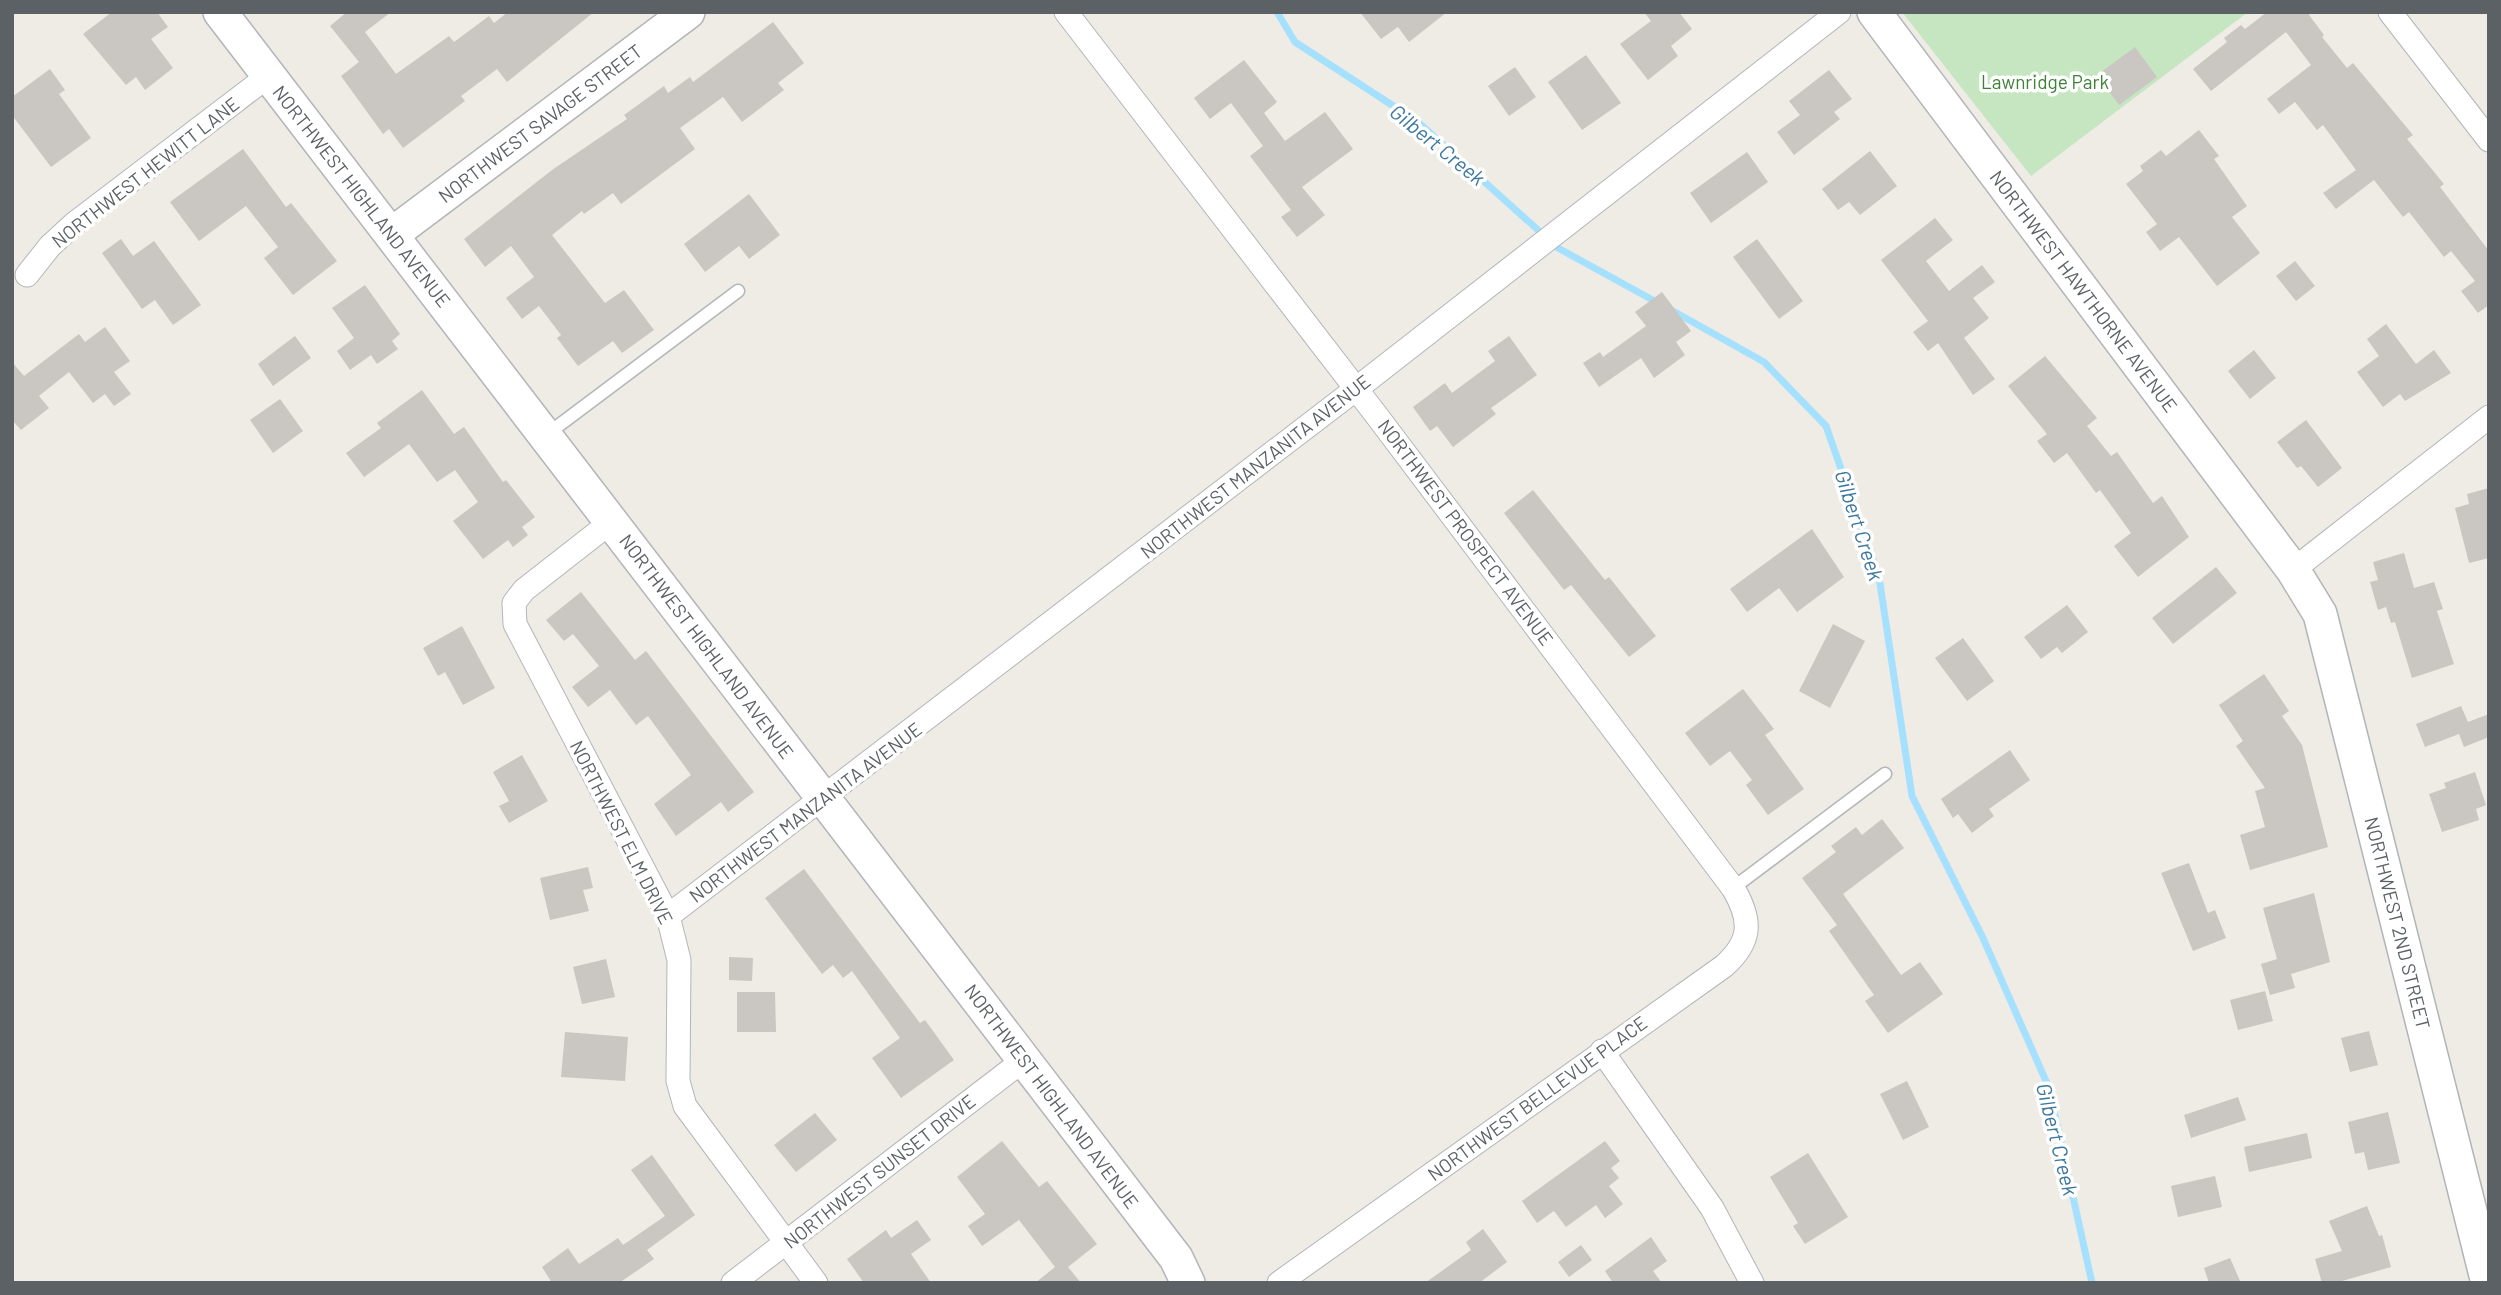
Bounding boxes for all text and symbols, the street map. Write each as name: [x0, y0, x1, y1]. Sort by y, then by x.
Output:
street label: NORTHWEST SAVAGE STREET: [434, 39, 646, 207]
park label: Lawnridge Park: [1981, 70, 2109, 93]
street label: NORTHWEST HIGHLAND AVENUE: [268, 81, 456, 311]
street label: NORTHWEST HEWITT LANE: [47, 92, 243, 252]
water label: Gilbert Creek: [1385, 98, 1491, 190]
street label: NORTHWEST HAWTHORNE AVENUE: [1985, 166, 2183, 416]
street label: NORTHWEST MANZANITA AVENUE: [1136, 369, 1374, 563]
street label: NORTHWEST PROSPECT AVENUE: [1373, 414, 1559, 650]
water label: Gilbert Creek: [1830, 466, 1890, 584]
street label: NORTHWEST HIGHLAND AVENUE: [615, 529, 799, 763]
street label: NORTHWEST MANZANITA AVENUE: [684, 717, 926, 907]
street label: NORTHWEST ELM DRIVE: [566, 736, 678, 928]
street label: NORTHWEST 2ND STREET: [2360, 814, 2436, 1032]
street label: NORTHWEST HIGHLAND AVENUE: [960, 979, 1144, 1213]
street label: NORTHWEST BELLEVUE PLACE: [1423, 1011, 1651, 1185]
water label: Gilbert Creek: [2032, 1080, 2084, 1199]
street label: NORTHWEST SUNSET DRIVE: [779, 1089, 979, 1253]

